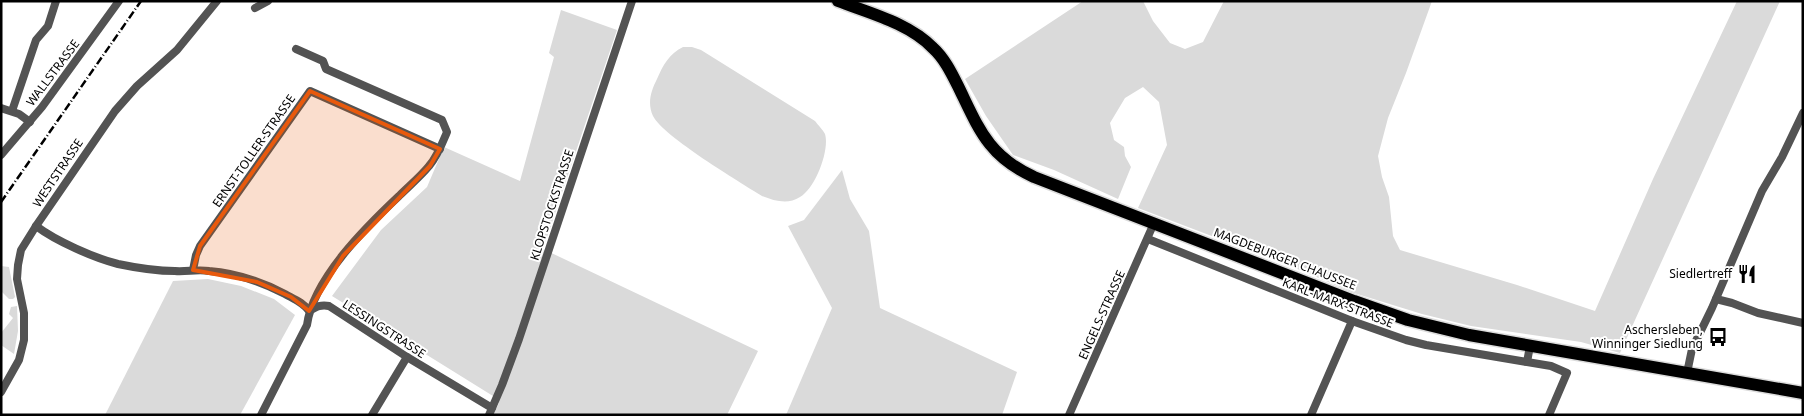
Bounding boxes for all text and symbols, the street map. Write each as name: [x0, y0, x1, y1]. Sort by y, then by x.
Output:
street label: WALLSTRASSE: [22, 36, 83, 109]
street label: ERNST-TOLLER-STRASSE: [208, 91, 299, 210]
street label: WESTSTRASSE: [28, 135, 87, 210]
street label: KLOPSTOCKSTRASSE: [526, 147, 577, 263]
street label: MAGDEBURGER CHAUSSEE: [1211, 223, 1359, 294]
restaurant icon: Siedlertreff: [1736, 263, 1758, 285]
place label: Siedlertreff: [1669, 265, 1733, 282]
street label: ENGELS-STRASSE: [1074, 267, 1129, 362]
street label: KARL-MARX-STRASSE: [1280, 273, 1396, 332]
street label: LESSINGSTRASSE: [339, 295, 429, 362]
place label: Aschersleben, Winninger Siedlung: [1592, 321, 1703, 352]
bus stop icon: Aschersleben, Winninger Siedlung: [1707, 326, 1729, 348]

